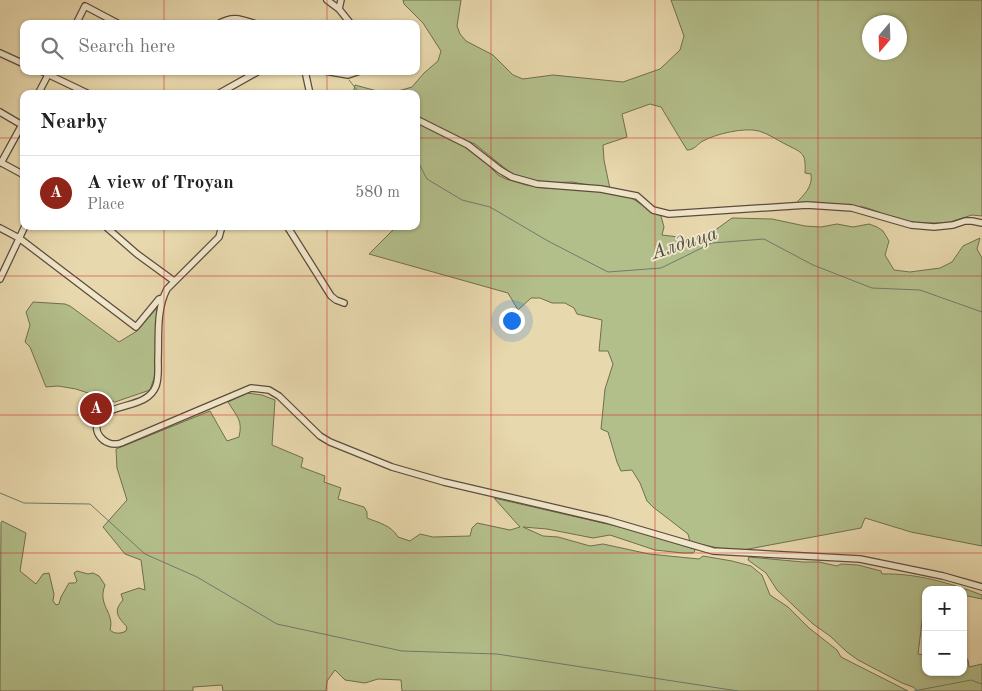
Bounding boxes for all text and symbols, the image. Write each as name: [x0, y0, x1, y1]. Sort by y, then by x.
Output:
north arrow: [862, 15, 907, 60]
search box: [20, 20, 420, 75]
icon: search: [38, 34, 66, 62]
text: Search here: [78, 38, 175, 57]
text: Nearby: [40, 112, 108, 133]
text: A view of Troyan: [87, 174, 234, 193]
text: A: [50, 185, 62, 201]
text: 580 m: [355, 185, 400, 201]
text: Place: [87, 197, 124, 213]
water label: Алдица: [648, 224, 721, 264]
your location: [499, 308, 525, 334]
pin: A: [80, 390, 112, 428]
map controls: [922, 586, 967, 676]
button: +: [922, 586, 967, 631]
button: −: [922, 631, 967, 676]

